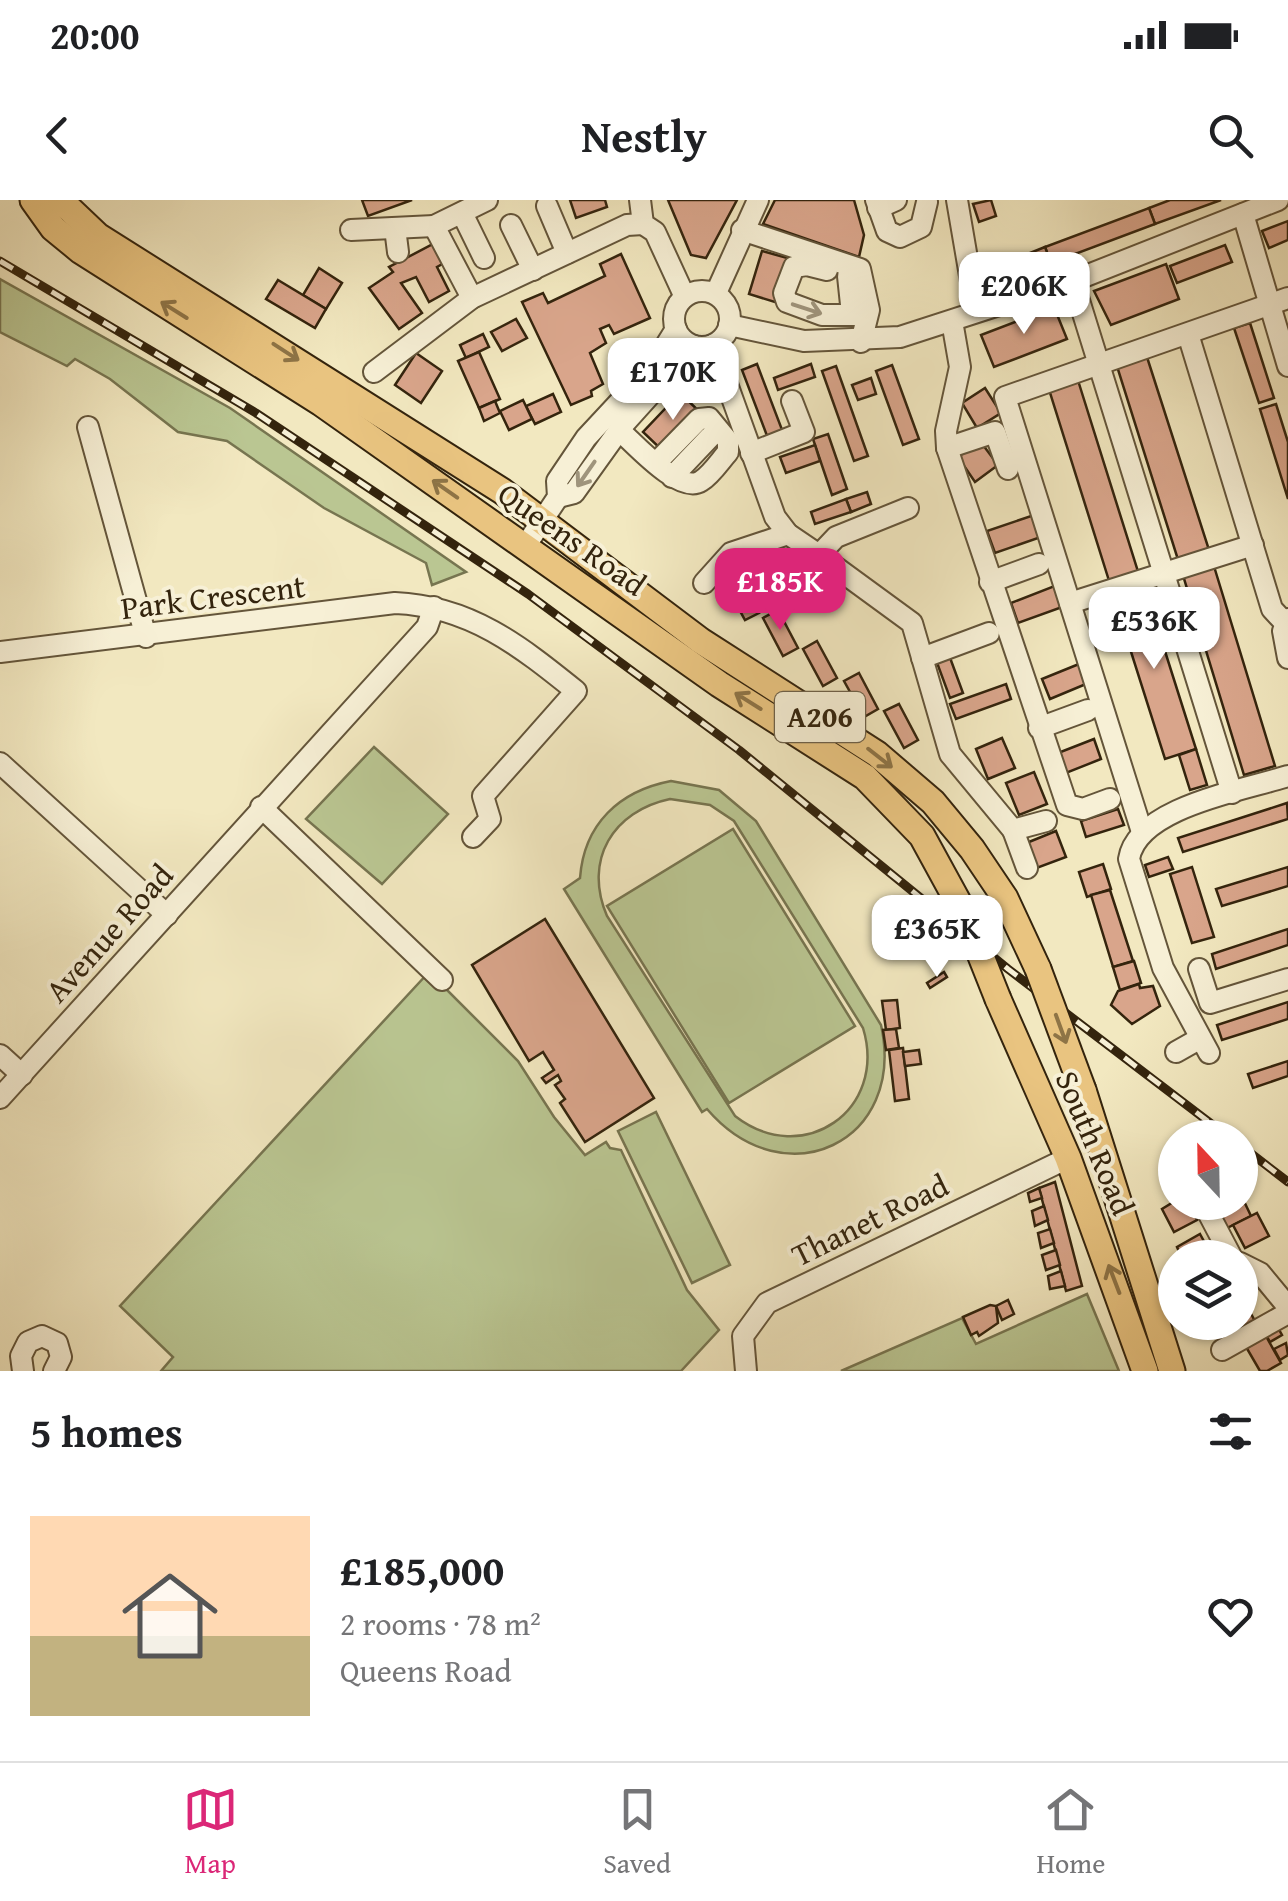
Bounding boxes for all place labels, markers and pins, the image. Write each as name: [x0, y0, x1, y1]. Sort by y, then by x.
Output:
pin: £206K: [954, 252, 1094, 337]
pin: £170K: [603, 338, 743, 423]
pin: £185K: [710, 548, 850, 633]
pin: £536K: [1084, 587, 1224, 672]
pin: £365K: [867, 895, 1007, 980]

